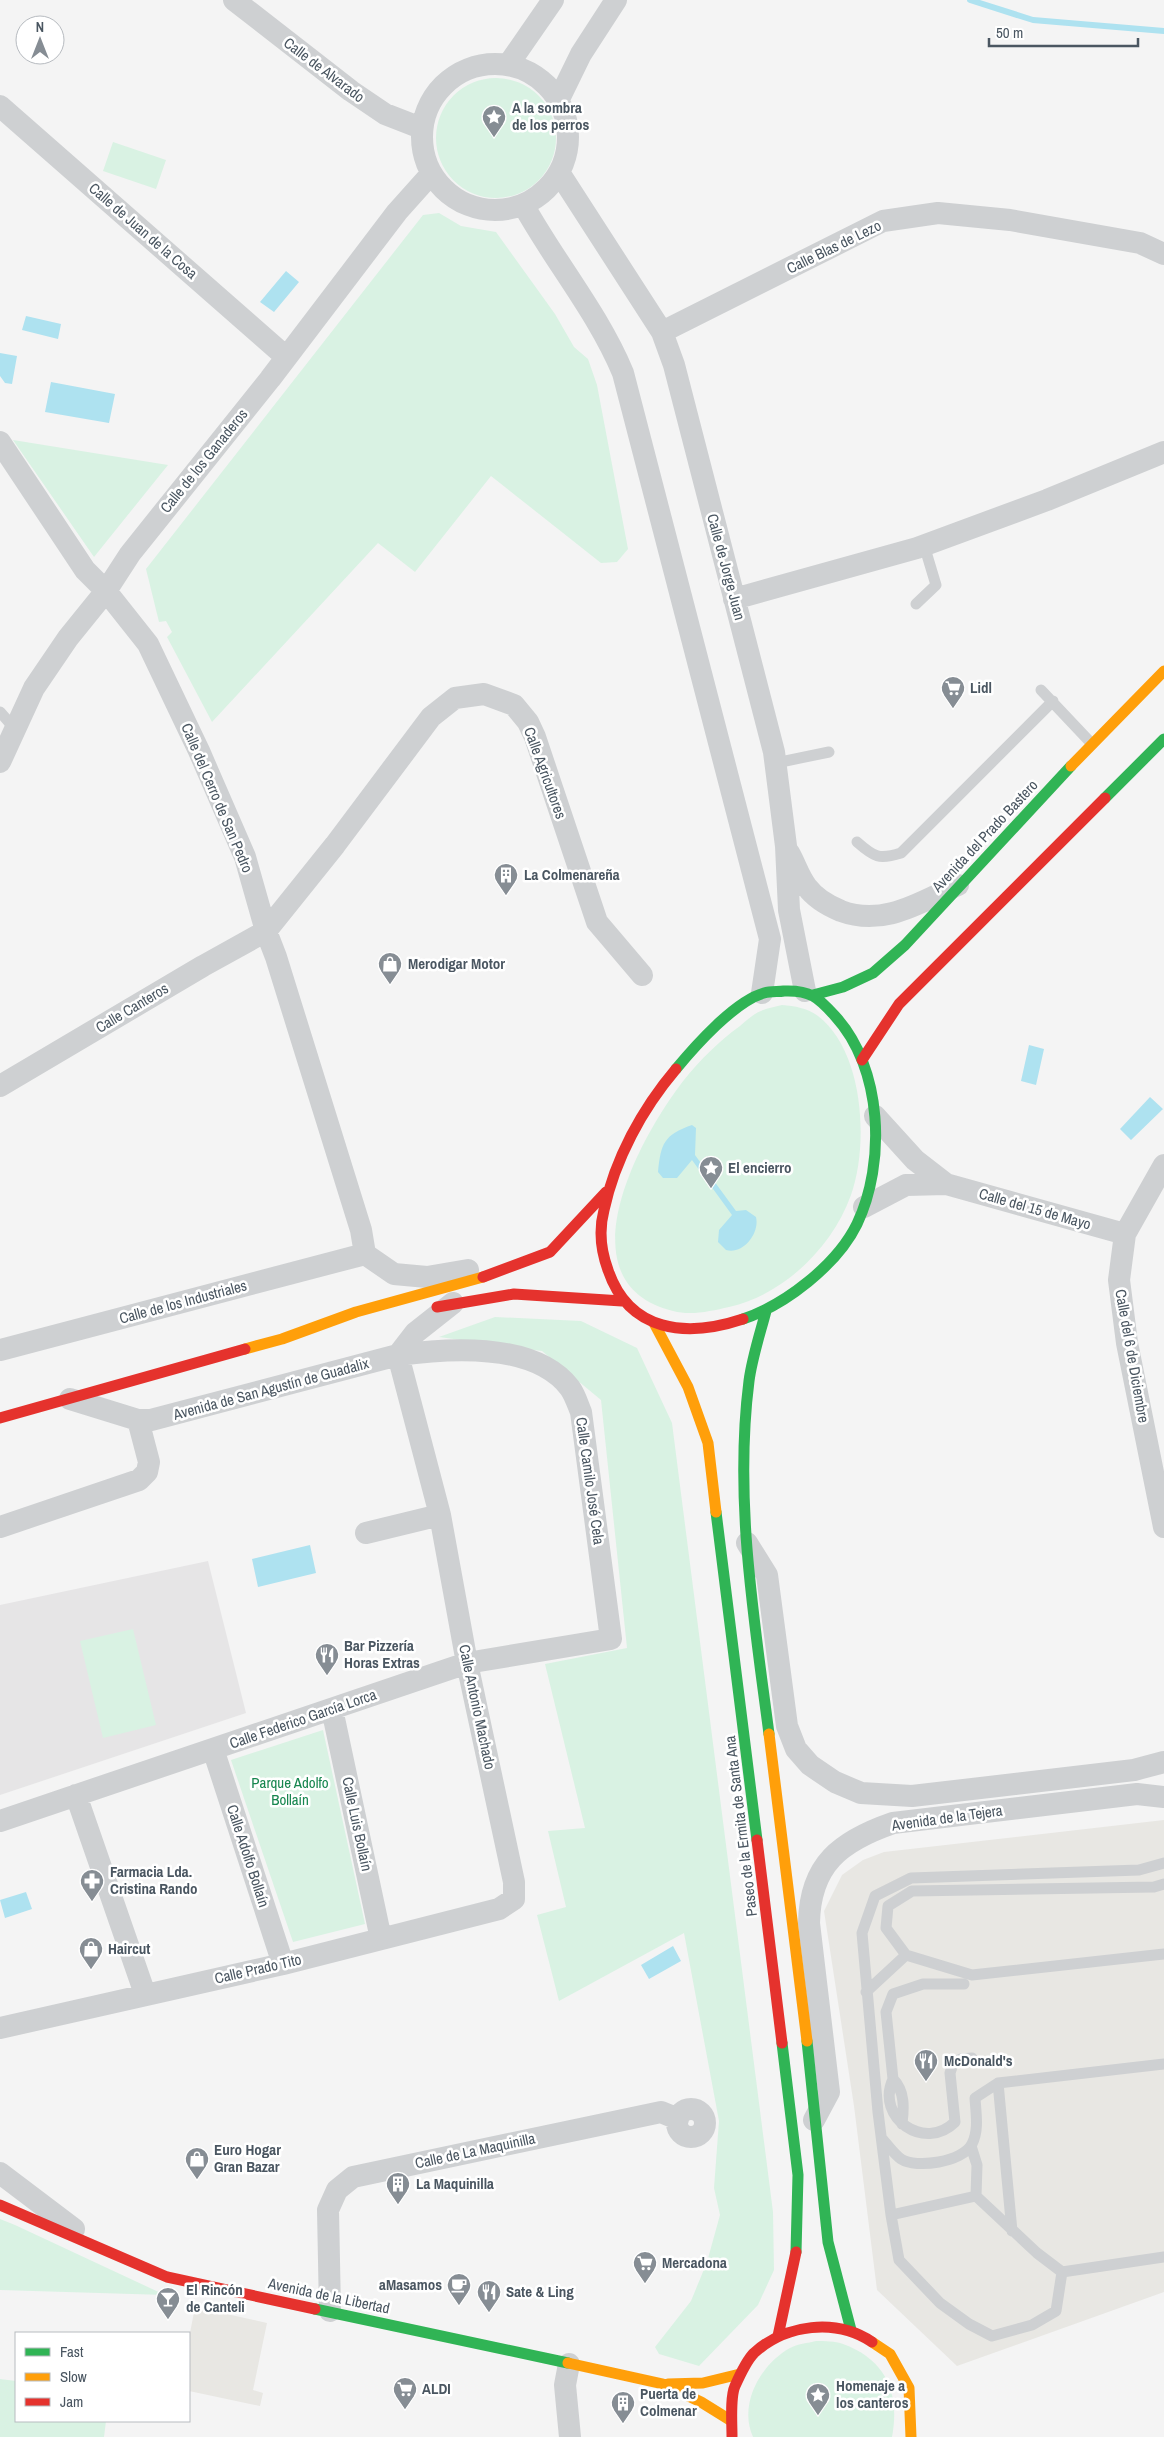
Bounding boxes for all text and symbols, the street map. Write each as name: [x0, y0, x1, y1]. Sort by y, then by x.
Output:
north arrow: [15, 15, 65, 65]
scale bar: [989, 15, 1138, 47]
text: N: [36, 18, 44, 36]
text: 50 m: [996, 22, 1023, 43]
street label: Calle de Alvarado: [279, 32, 369, 107]
place label: A la sombra de los perros: [512, 97, 589, 135]
place icon: A la sombra de los perros: [481, 104, 507, 138]
street label: Calle de Juan de la Cosa: [85, 178, 202, 284]
street label: Calle Blas de Lezo: [783, 215, 885, 278]
street label: Calle de los Ganaderos: [155, 404, 252, 517]
street label: Calle de Jorge Juan: [702, 511, 751, 622]
supermarket icon: Lidl: [940, 675, 966, 709]
place label: Lidl: [970, 677, 992, 698]
street label: Calle del Cerro de San Pedro: [176, 720, 259, 876]
street label: Calle Agricultores: [519, 724, 572, 822]
street label: Avenida del Prado Bastero: [926, 775, 1042, 897]
building icon: La Colmenareña: [493, 862, 519, 896]
place label: La Colmenareña: [524, 864, 620, 885]
shop icon: Merodigar Motor: [377, 951, 403, 985]
place label: Merodigar Motor: [408, 953, 505, 974]
street label: Calle Canteros: [91, 978, 172, 1038]
place icon: El encierro: [698, 1155, 724, 1189]
place label: El encierro: [728, 1157, 792, 1178]
street label: Calle del 15 de Mayo: [977, 1183, 1094, 1235]
street label: Calle de los Industriales: [117, 1274, 249, 1329]
street label: Calle del 6 de Diciembre: [1110, 1287, 1155, 1425]
street label: Avenida de San Agustín de Guadalix: [170, 1352, 372, 1425]
street label: Calle Camilo José Cela: [571, 1416, 610, 1546]
place label: Bar Pizzería Horas Extras: [344, 1635, 420, 1673]
restaurant icon: Bar Pizzería Horas Extras: [314, 1642, 340, 1676]
street label: Calle Antonio Machado: [454, 1643, 501, 1771]
street label: Calle Federico García Lorca: [227, 1683, 379, 1754]
street label: Paseo de la Ermita de Santa Ana: [719, 1734, 762, 1918]
park label: Parque Adolfo Bollaín: [251, 1772, 329, 1810]
street label: Calle Luis Bollaín: [337, 1775, 378, 1873]
street label: Avenida de la Tejera: [889, 1799, 1004, 1836]
street label: Calle Adolfo Bollaín: [222, 1802, 275, 1910]
place label: Farmacia Lda. Cristina Rando: [110, 1861, 197, 1899]
pharmacy icon: Farmacia Lda. Cristina Rando: [79, 1868, 105, 1902]
shop icon: Haircut: [78, 1936, 104, 1970]
place label: Haircut: [108, 1938, 150, 1959]
street label: Calle Prado Tito: [212, 1948, 303, 1989]
restaurant icon: McDonald's: [913, 2048, 939, 2082]
place label: McDonald's: [944, 2050, 1013, 2071]
street label: Calle de La Maquinilla: [413, 2127, 537, 2174]
place label: Euro Hogar Gran Bazar: [214, 2139, 281, 2177]
shop icon: Euro Hogar Gran Bazar: [184, 2146, 210, 2180]
building icon: La Maquinilla: [385, 2171, 411, 2205]
place label: La Maquinilla: [416, 2173, 494, 2194]
supermarket icon: Mercadona: [632, 2250, 658, 2284]
place label: Mercadona: [662, 2252, 727, 2273]
street label: Avenida de la Libertad: [266, 2272, 392, 2319]
cafe icon: aMasamos: [446, 2272, 472, 2306]
place label: aMasamos: [379, 2274, 442, 2295]
place label: El Rincón de Canteli: [186, 2279, 245, 2317]
restaurant icon: Sate & Ling: [476, 2279, 502, 2313]
place label: Sate & Ling: [506, 2281, 574, 2302]
bar icon: El Rincón de Canteli: [155, 2286, 181, 2320]
legend: [15, 2332, 190, 2422]
text: Fast: [60, 2341, 84, 2362]
text: Slow: [60, 2366, 87, 2387]
place label: Homenaje a los canteros: [836, 2375, 909, 2413]
supermarket icon: ALDI: [392, 2376, 418, 2410]
place label: ALDI: [422, 2378, 451, 2399]
place icon: Homenaje a los canteros: [805, 2382, 831, 2416]
place label: Puerta de Colmenar: [640, 2383, 697, 2421]
building icon: Puerta de Colmenar: [610, 2390, 636, 2424]
text: Jam: [60, 2391, 83, 2412]

